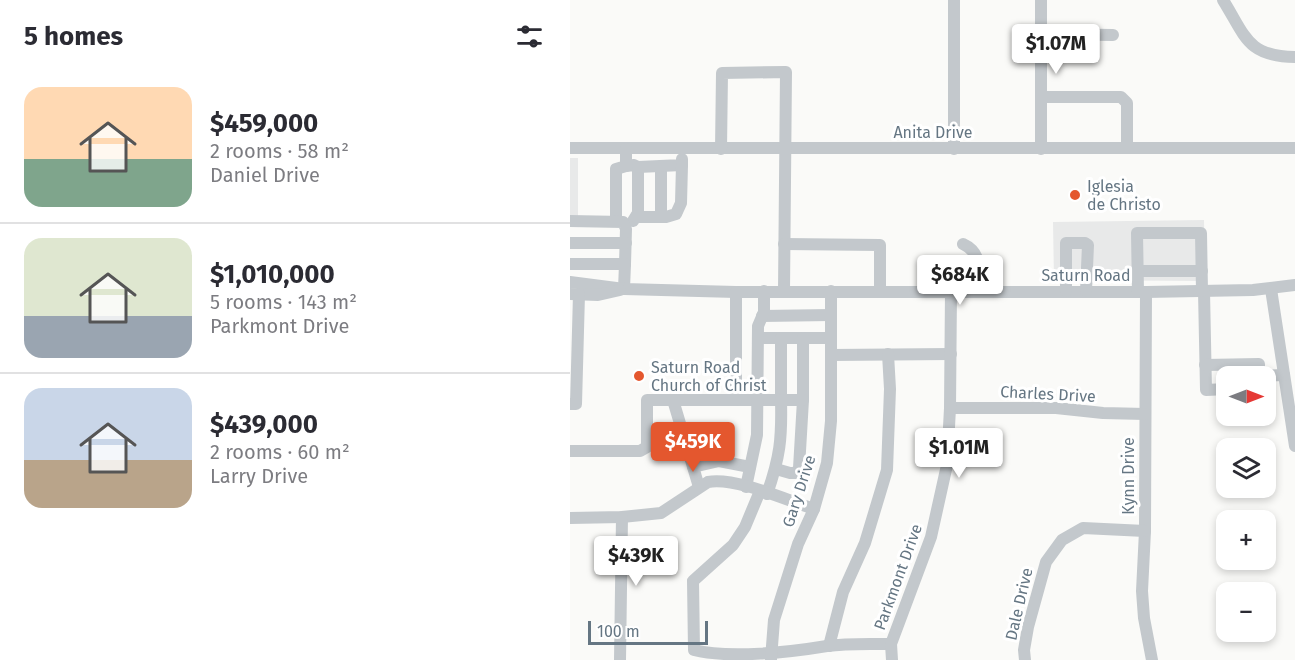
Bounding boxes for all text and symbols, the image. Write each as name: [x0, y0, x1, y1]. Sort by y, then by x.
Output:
icon: filters: [513, 20, 546, 53]
text: 5 homes: [24, 21, 123, 52]
pin: $1.07M: [1007, 24, 1105, 75]
text: $1.07M: [1026, 31, 1086, 55]
text: $459,000: [210, 108, 318, 139]
icon: home: [72, 111, 144, 183]
street label: Anita Drive: [893, 123, 973, 142]
text: 2 rooms · 58 m²: [210, 139, 349, 163]
text: Daniel Drive: [210, 163, 320, 187]
place label: Iglesia de Christo: [1087, 177, 1161, 214]
marker: Iglesia de Christo: [1068, 188, 1082, 202]
pin: $684K: [918, 255, 1002, 306]
text: $1,010,000: [210, 259, 335, 290]
icon: home: [72, 262, 144, 334]
text: $684K: [931, 262, 989, 286]
street label: Saturn Road: [1041, 266, 1131, 285]
text: 5 rooms · 143 m²: [210, 290, 357, 314]
text: Parkmont Drive: [210, 314, 349, 338]
place label: Saturn Road Church of Christ: [651, 358, 767, 395]
north arrow: [1216, 366, 1276, 426]
map controls: [1216, 366, 1276, 642]
marker: Saturn Road Church of Christ: [632, 369, 646, 383]
street label: Charles Drive: [1000, 382, 1096, 406]
text: $439,000: [210, 409, 318, 440]
icon: home: [72, 412, 144, 484]
pin: $459K: [651, 422, 735, 473]
pin: $1.01M: [910, 428, 1008, 479]
text: $459K: [665, 429, 721, 453]
text: $1.01M: [929, 435, 989, 459]
street label: Kynn Drive: [1119, 437, 1138, 515]
button: layers: [1216, 438, 1276, 498]
text: 2 rooms · 60 m²: [210, 440, 350, 464]
street label: Gary Drive: [778, 453, 820, 529]
text: Larry Drive: [210, 464, 308, 488]
button: +: [1216, 510, 1276, 570]
street label: Parkmont Drive: [870, 521, 926, 633]
pin: $439K: [594, 536, 678, 587]
text: $439K: [608, 543, 664, 567]
street label: Dale Drive: [1001, 566, 1037, 642]
button: −: [1216, 582, 1276, 642]
scale bar: [588, 618, 708, 646]
text: 100 m: [597, 622, 640, 641]

